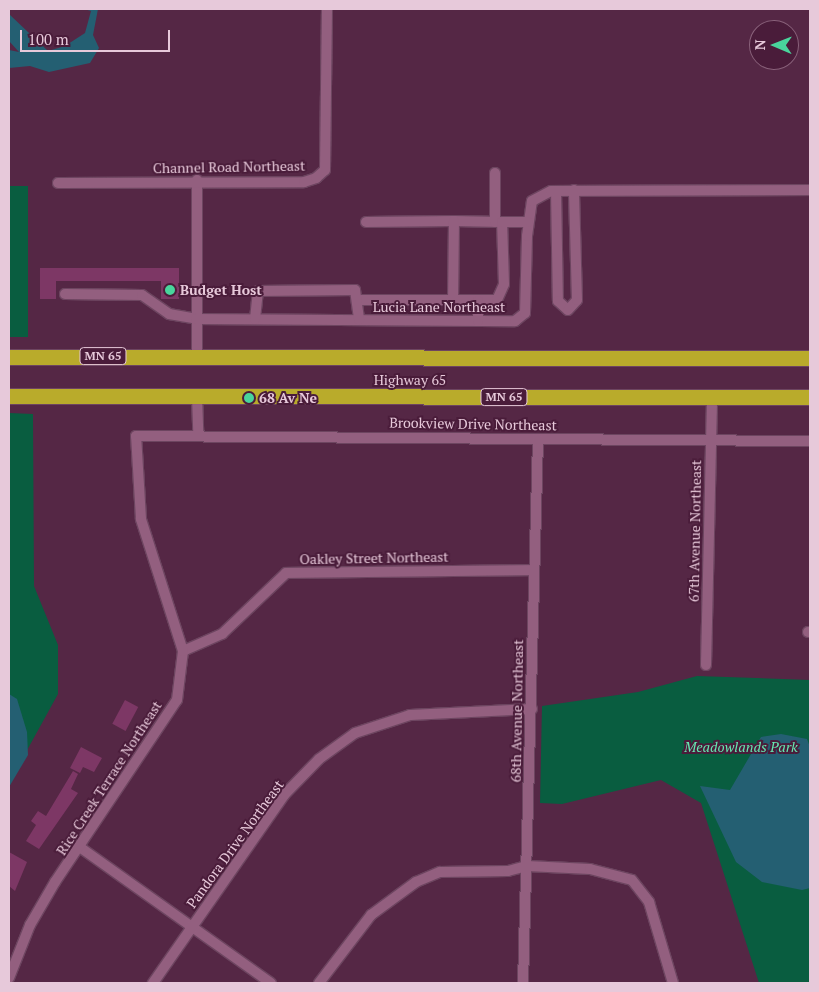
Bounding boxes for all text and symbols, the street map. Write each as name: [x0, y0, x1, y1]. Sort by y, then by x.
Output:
scale bar: [22, 20, 172, 52]
north arrow: [749, 20, 799, 70]
text: 100 m: [28, 29, 69, 49]
text: N: [750, 39, 769, 50]
street label: Channel Road Northeast: [153, 157, 305, 177]
place label: Budget Host: [180, 282, 262, 298]
marker: Budget Host: [164, 284, 176, 296]
street label: Lucia Lane Northeast: [373, 299, 505, 315]
road number: MN 65: [79, 346, 127, 366]
street label: Highway 65: [374, 372, 446, 388]
road number: MN 65: [480, 388, 528, 407]
place label: 68 Av Ne: [259, 390, 317, 406]
marker: 68 Av Ne: [243, 392, 255, 404]
street label: Brookview Drive Northeast: [389, 414, 557, 434]
street label: 67th Avenue Northeast: [685, 460, 705, 602]
street label: Oakley Street Northeast: [299, 548, 449, 568]
street label: 68th Avenue Northeast: [507, 639, 527, 783]
street label: Rice Creek Terrace Northeast: [53, 698, 165, 858]
park label: Meadowlands Park: [684, 739, 798, 755]
street label: Pandora Drive Northeast: [183, 777, 287, 911]

